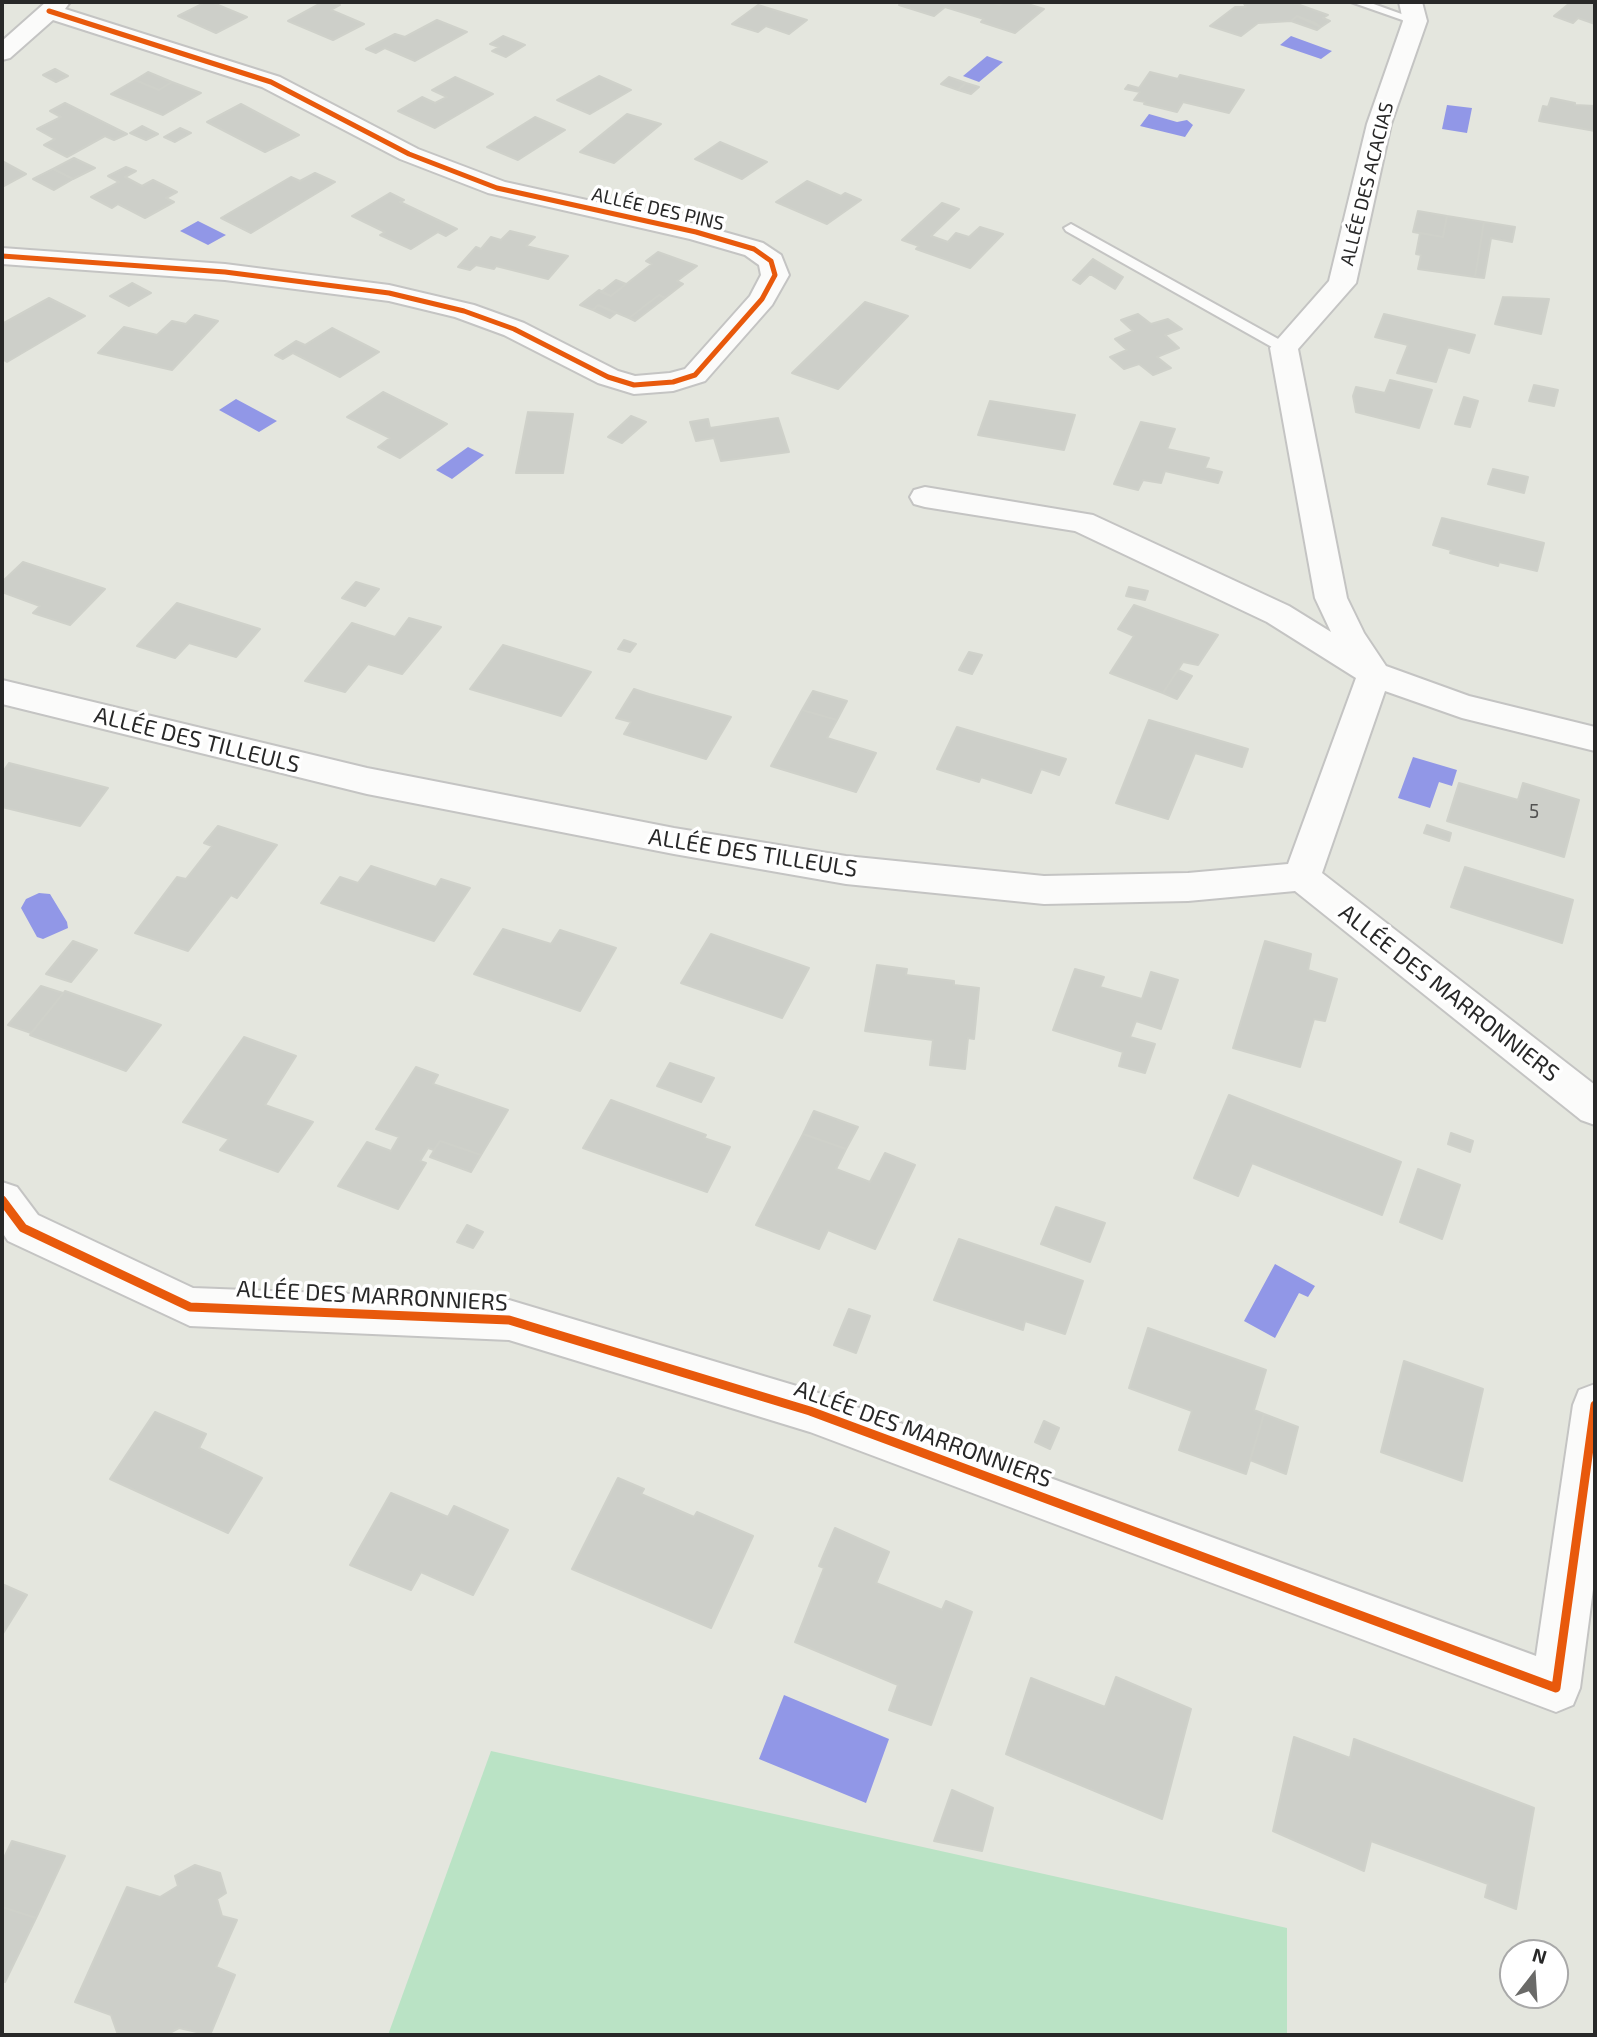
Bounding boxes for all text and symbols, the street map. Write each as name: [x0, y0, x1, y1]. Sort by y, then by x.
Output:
street label: ALLÉE DES ACACIAS: [1336, 100, 1398, 268]
street label: ALLÉE DES PINS: [590, 183, 726, 235]
street label: ALLÉE DES TILLEULS: [91, 701, 303, 779]
house number: 5: [1529, 801, 1539, 823]
street label: ALLÉE DES TILLEULS: [647, 823, 859, 883]
street label: ALLÉE DES MARRONNIERS: [1333, 898, 1565, 1088]
street label: ALLÉE DES MARRONNIERS: [236, 1275, 508, 1317]
street label: ALLÉE DES MARRONNIERS: [791, 1375, 1055, 1493]
north arrow: [1499, 1939, 1569, 2009]
text: N: [1530, 1942, 1550, 1968]

